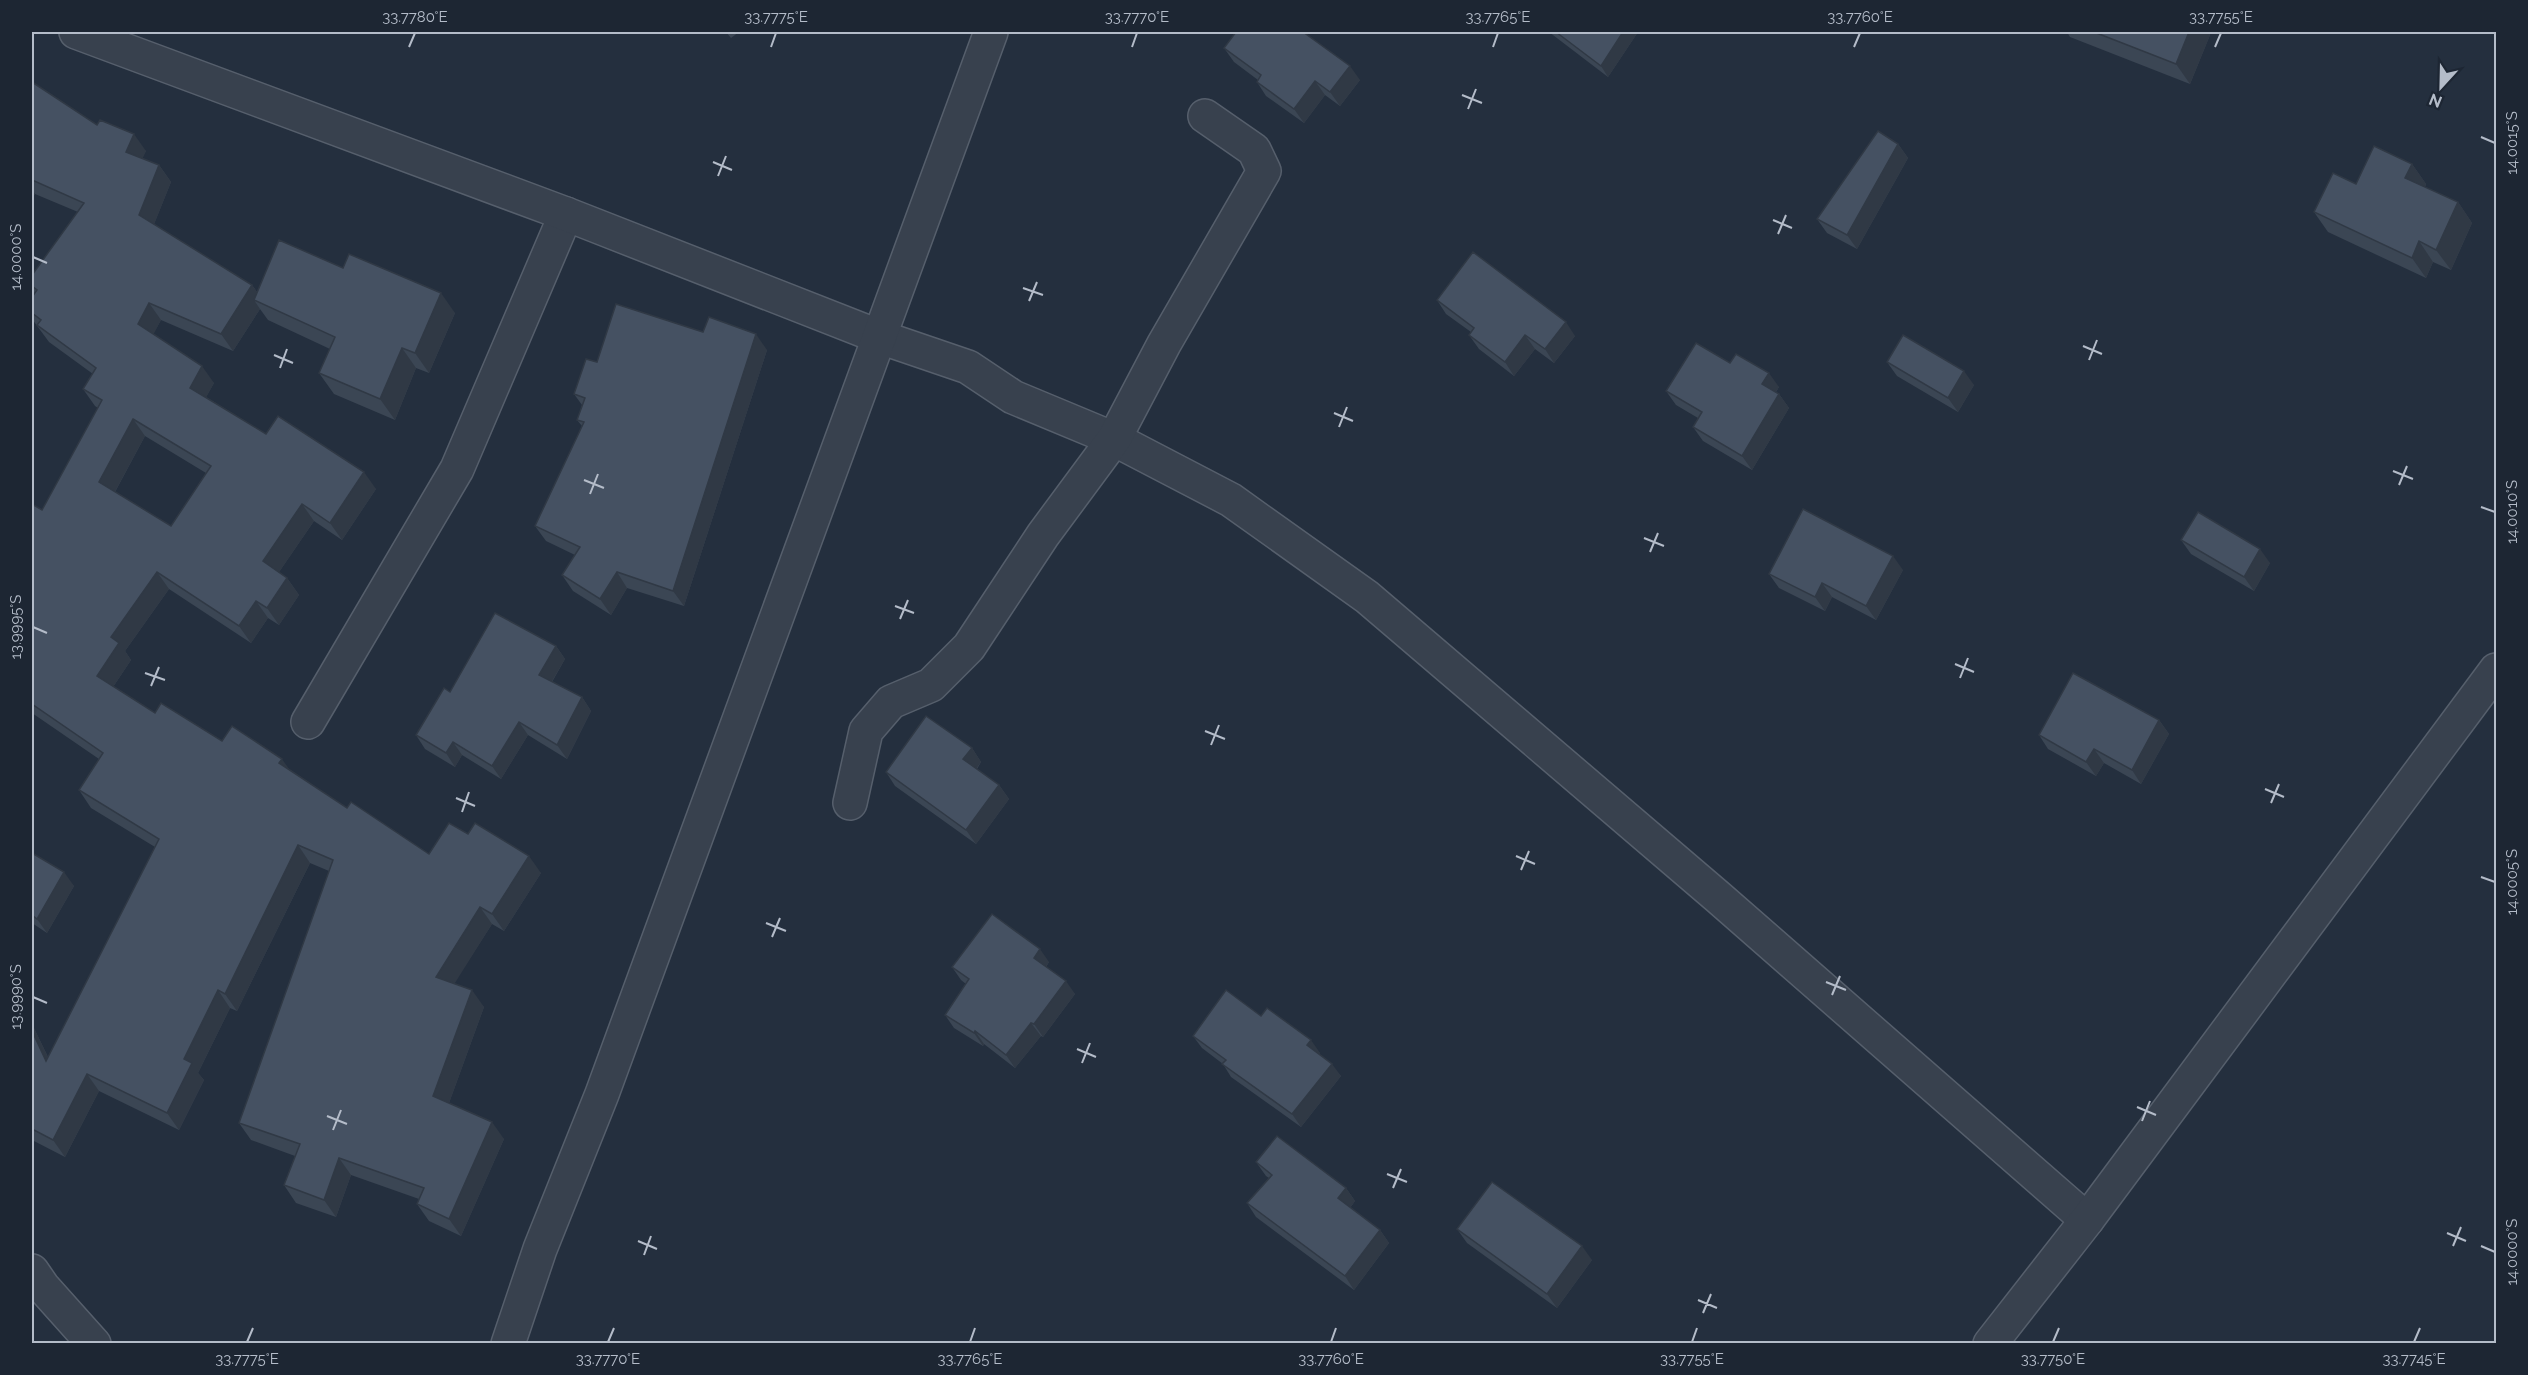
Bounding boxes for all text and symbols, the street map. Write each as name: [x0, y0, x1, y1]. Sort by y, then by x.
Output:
text: 33.7780°E: [382, 8, 448, 26]
text: 33.7775°E: [744, 8, 808, 26]
text: 33.7770°E: [1105, 8, 1169, 26]
text: 33.7765°E: [1466, 8, 1530, 26]
text: 33.7760°E: [1827, 8, 1893, 26]
text: 33.7755°E: [2189, 8, 2253, 26]
north arrow: [2411, 57, 2471, 117]
text: N: [2426, 89, 2445, 112]
text: 14.0015°S: [2503, 111, 2521, 175]
text: 14.0000°S: [7, 224, 25, 290]
text: 14.0010°S: [2503, 480, 2521, 544]
text: 13.9995°S: [7, 595, 25, 659]
text: 14.0005°S: [2503, 849, 2521, 915]
text: 13.9990°S: [7, 964, 25, 1030]
text: 14.0000°S: [2503, 1219, 2521, 1285]
text: 33.7775°E: [215, 1350, 279, 1368]
text: 33.7770°E: [576, 1350, 640, 1368]
text: 33.7765°E: [938, 1350, 1002, 1368]
text: 33.7760°E: [1298, 1350, 1364, 1368]
text: 33.7755°E: [1660, 1350, 1724, 1368]
text: 33.7750°E: [2021, 1350, 2085, 1368]
text: 33.7745°E: [2382, 1350, 2446, 1368]

